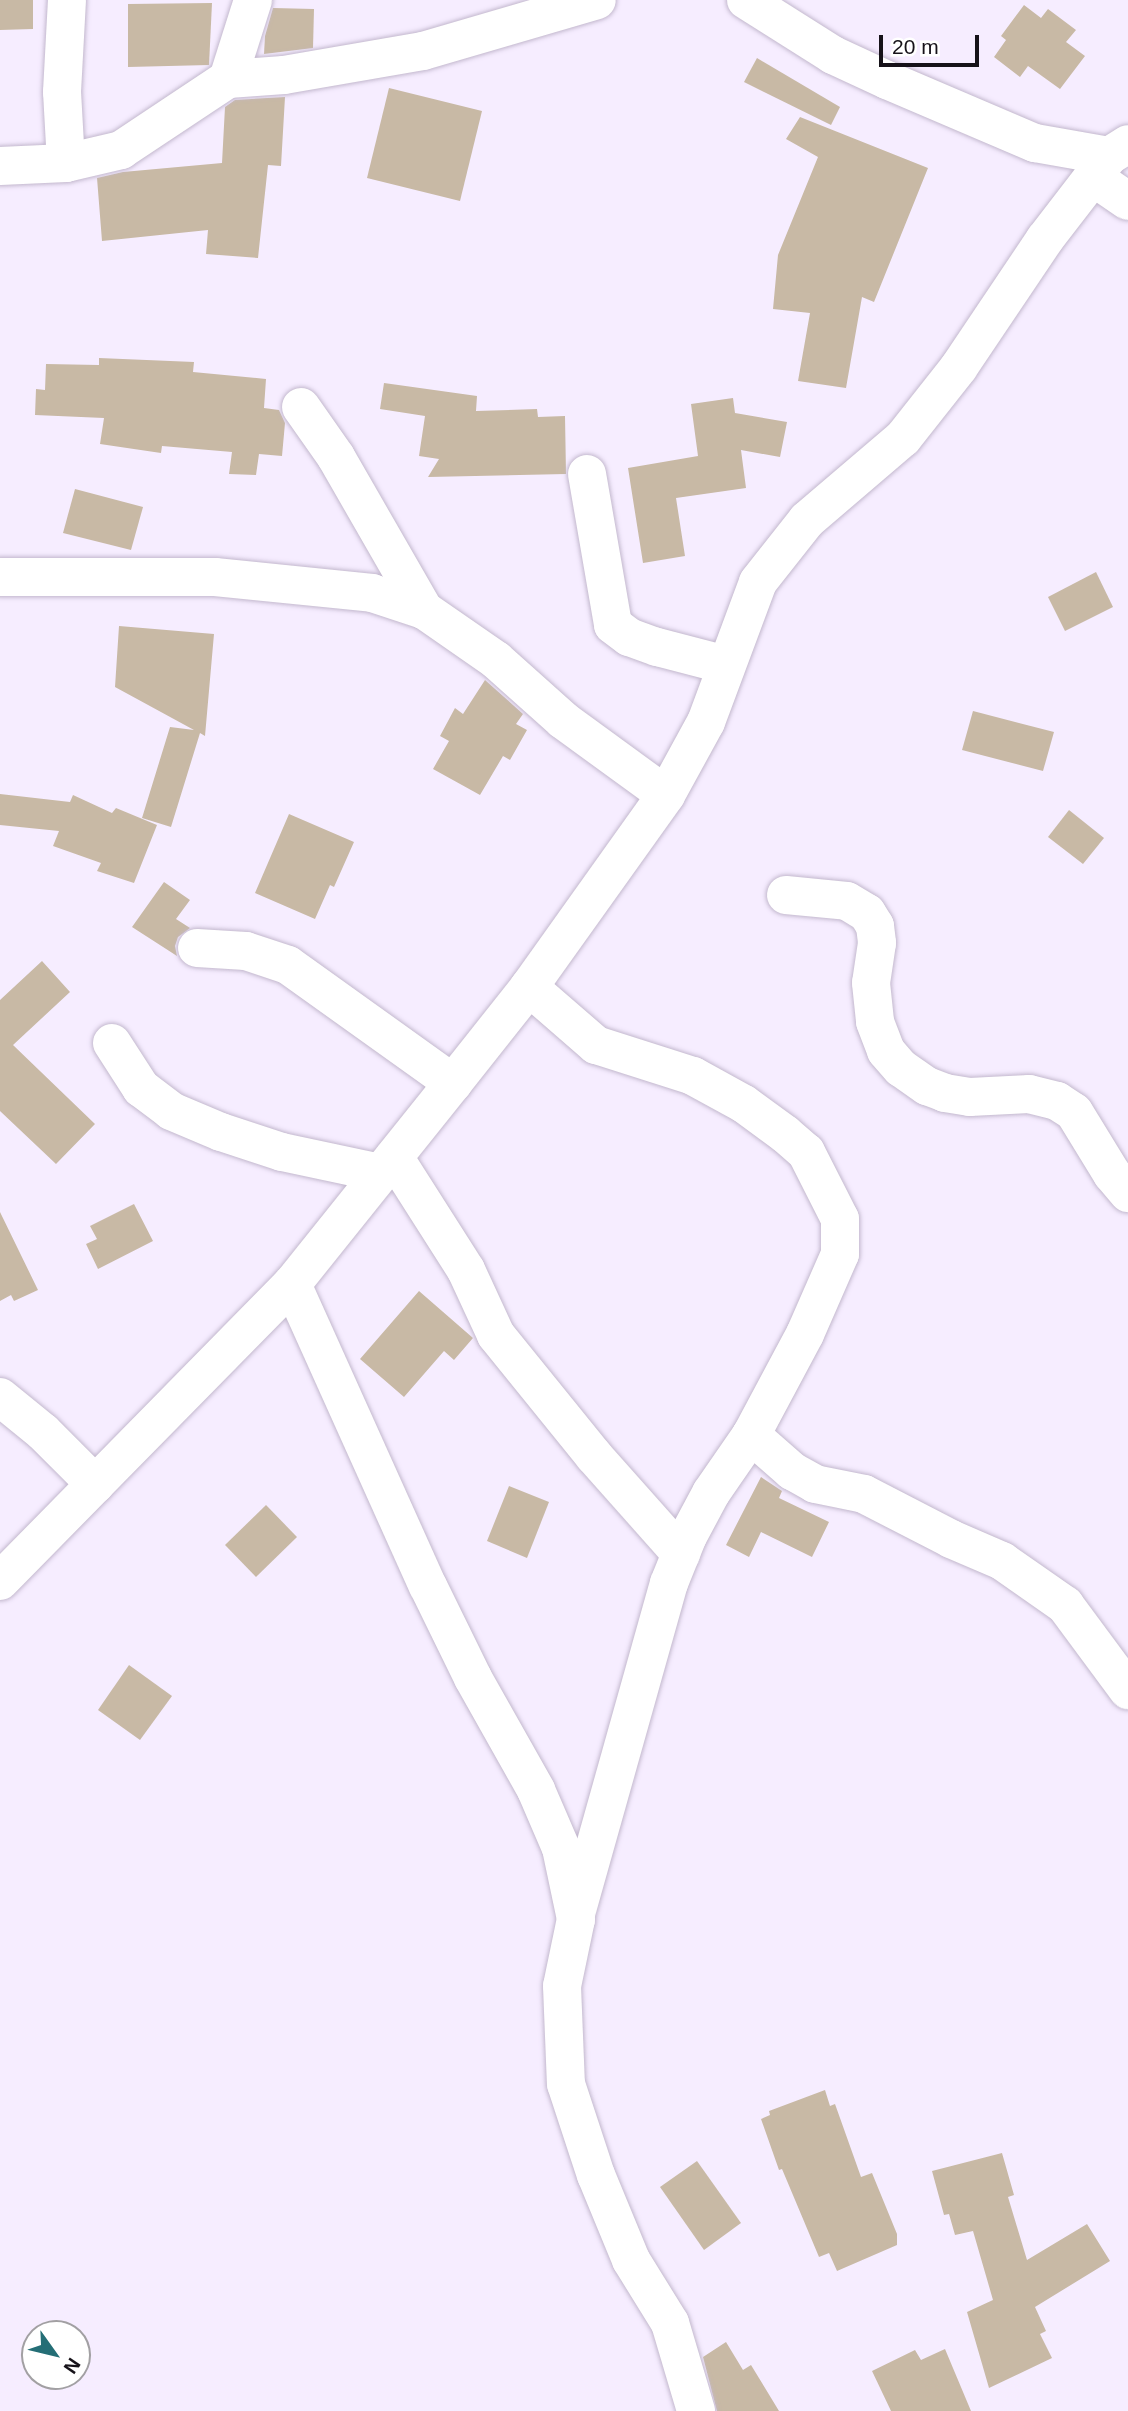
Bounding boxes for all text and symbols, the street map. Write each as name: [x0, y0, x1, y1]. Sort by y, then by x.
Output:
scale bar: [883, 21, 983, 65]
text: 20 m: [892, 35, 939, 58]
north arrow: [21, 2320, 91, 2390]
text: N: [60, 2354, 85, 2377]

